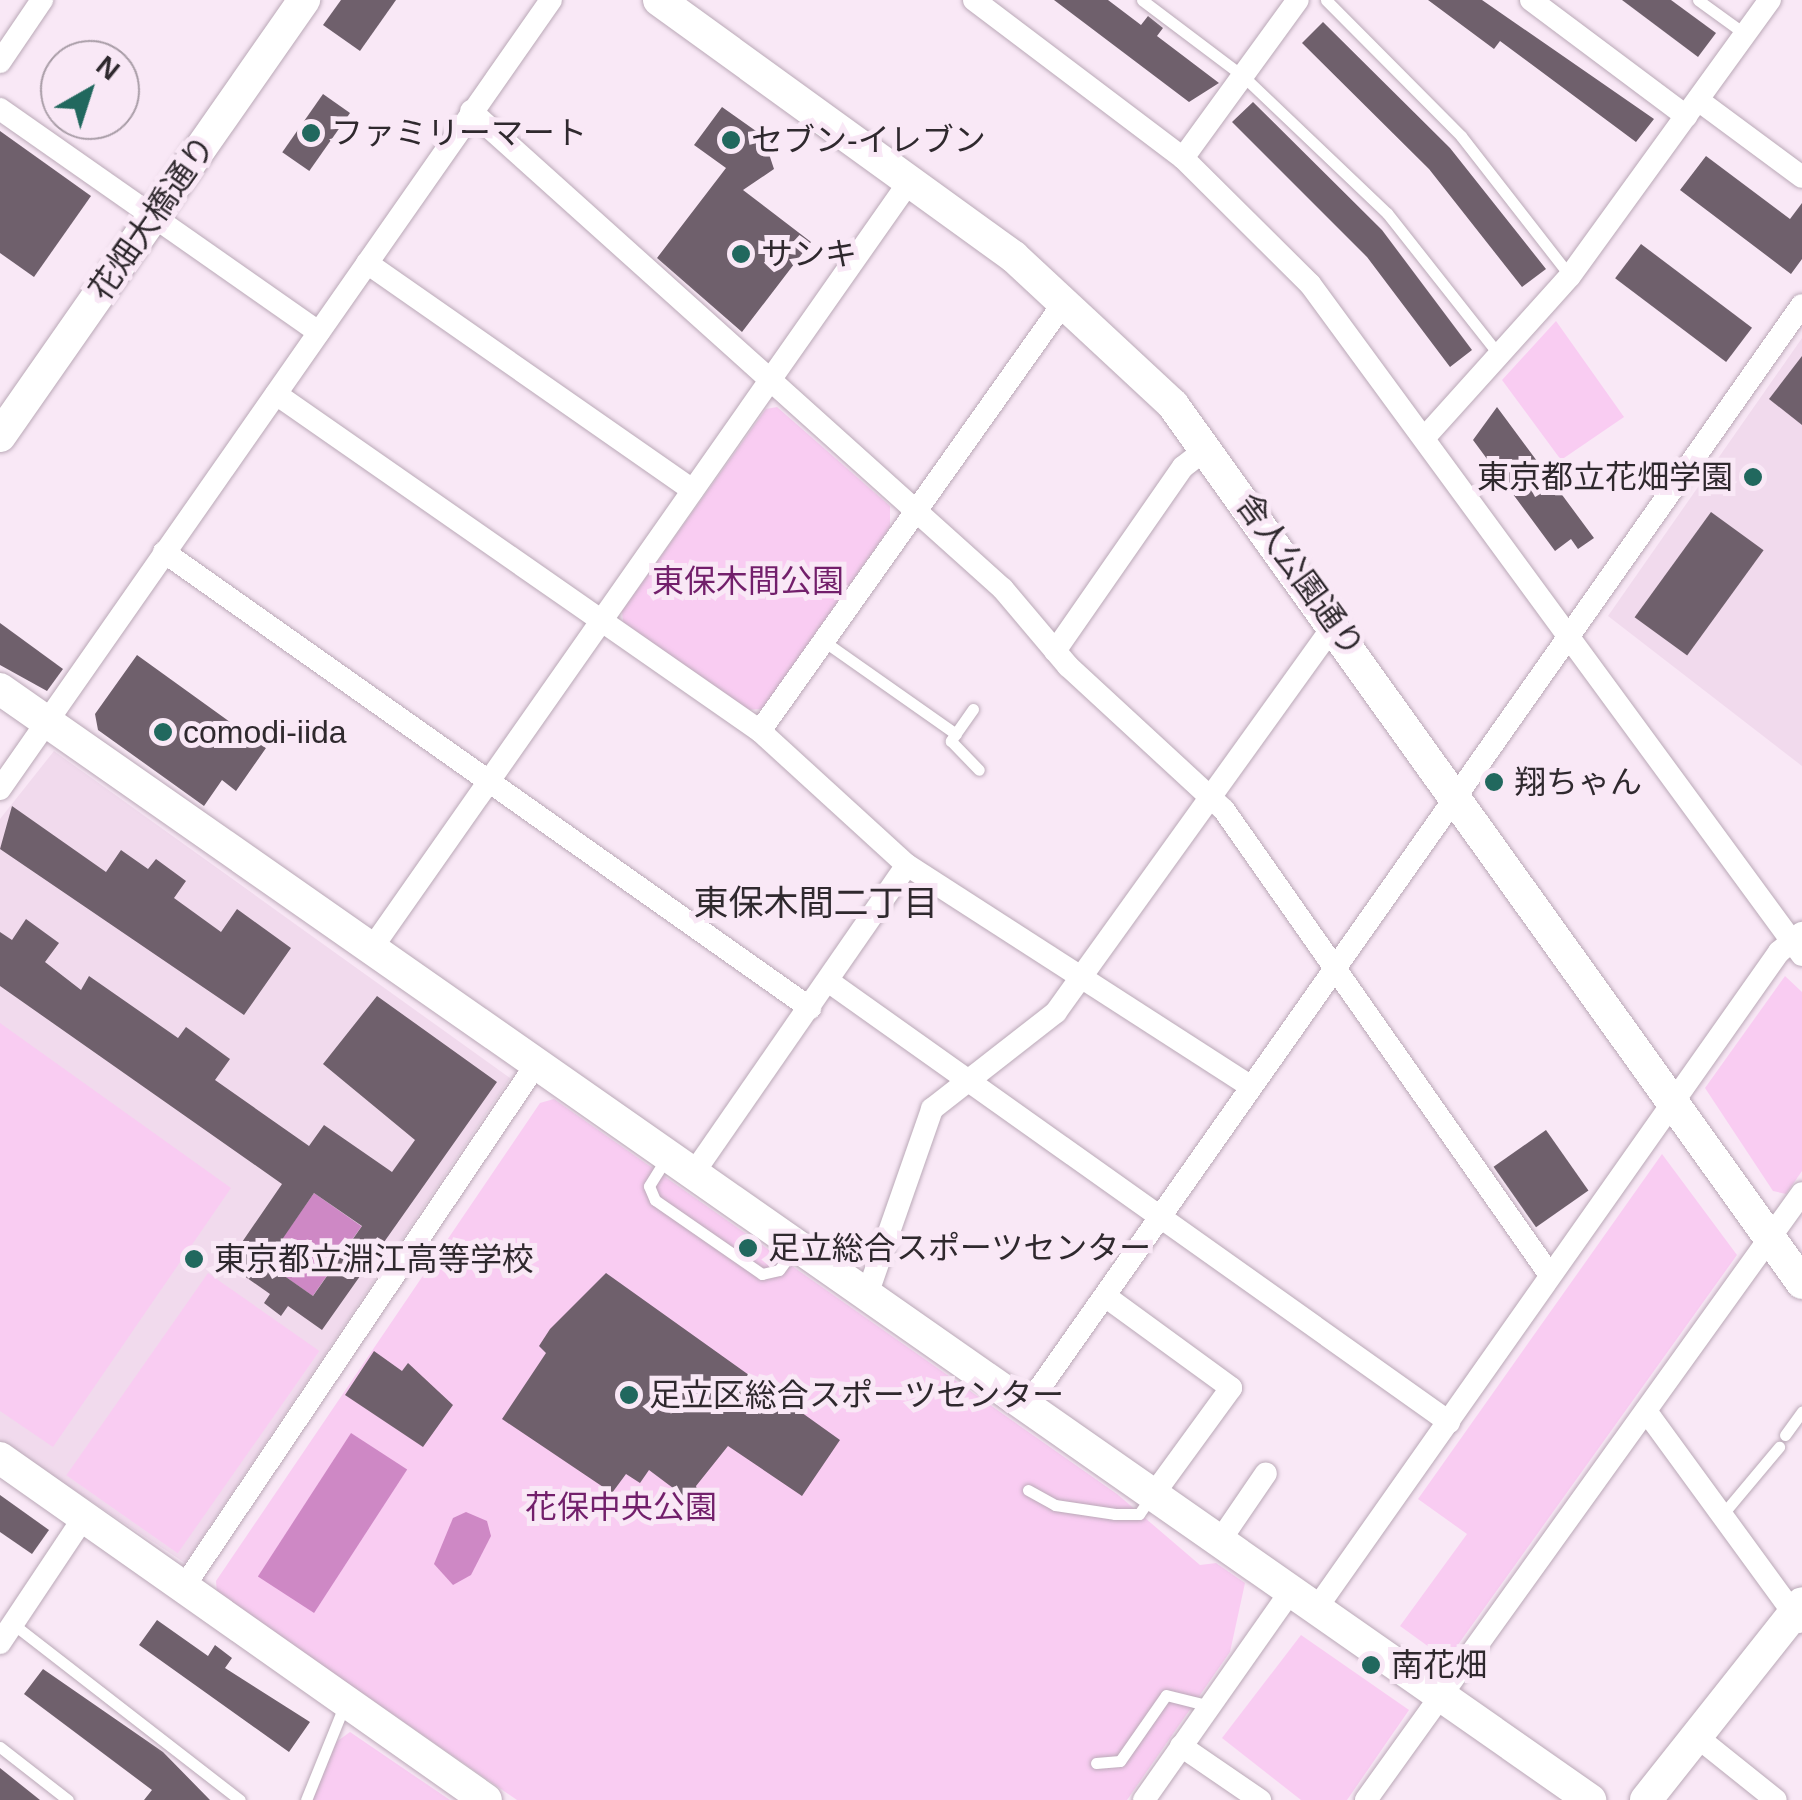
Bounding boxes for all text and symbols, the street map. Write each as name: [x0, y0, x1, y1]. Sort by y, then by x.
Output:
north arrow: [40, 40, 140, 140]
text: N: [90, 49, 126, 86]
place label: ファミリーマート: [331, 114, 587, 152]
place label: セブン-イレブン: [751, 121, 986, 159]
marker: ファミリーマート: [300, 122, 322, 144]
street label: 花畑大橋通り: [81, 128, 223, 308]
marker: セブン-イレブン: [720, 129, 742, 151]
place label: サンキ: [761, 235, 857, 273]
marker: サンキ: [730, 243, 752, 265]
place label: 東京都立花畑学園: [1477, 458, 1733, 496]
marker: 東京都立花畑学園: [1742, 466, 1764, 488]
street label: 舎人公園通り: [1228, 486, 1372, 664]
park label: 東保木間公園: [652, 562, 844, 600]
place label: comodi-iida: [183, 713, 347, 751]
marker: comodi-iida: [152, 721, 174, 743]
place label: 翔ちゃん: [1514, 763, 1642, 801]
marker: 翔ちゃん: [1483, 771, 1505, 793]
district label: 東保木間二丁目: [694, 882, 938, 924]
place label: 足立総合スポーツセンター: [768, 1229, 1152, 1267]
marker: 足立総合スポーツセンター: [737, 1237, 759, 1259]
place label: 東京都立淵江高等学校: [214, 1240, 534, 1278]
marker: 東京都立淵江高等学校: [183, 1248, 205, 1270]
place label: 足立区総合スポーツセンター: [649, 1376, 1065, 1414]
marker: 足立区総合スポーツセンター: [618, 1384, 640, 1406]
park label: 花保中央公園: [525, 1488, 717, 1526]
place label: 南花畑: [1391, 1646, 1487, 1684]
marker: 南花畑: [1360, 1654, 1382, 1676]

